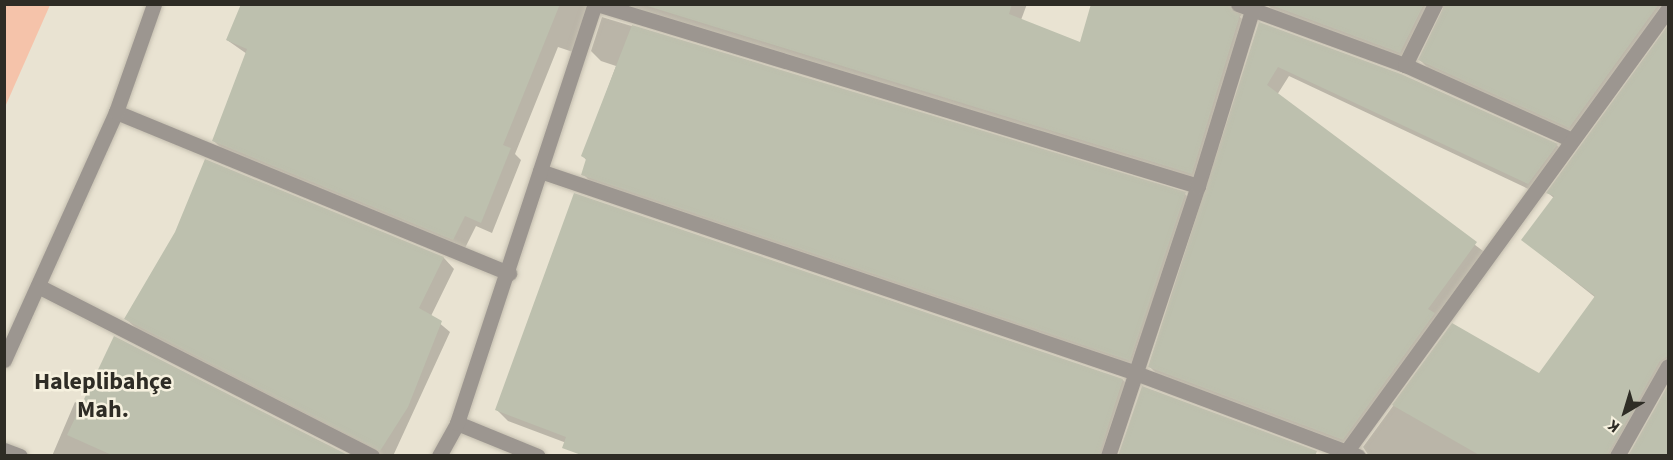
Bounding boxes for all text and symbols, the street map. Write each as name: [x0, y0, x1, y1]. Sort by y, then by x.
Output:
district label: Haleplibahçe Mah.: [34, 368, 172, 424]
north arrow: [1595, 382, 1655, 442]
text: K: [1603, 414, 1625, 438]

